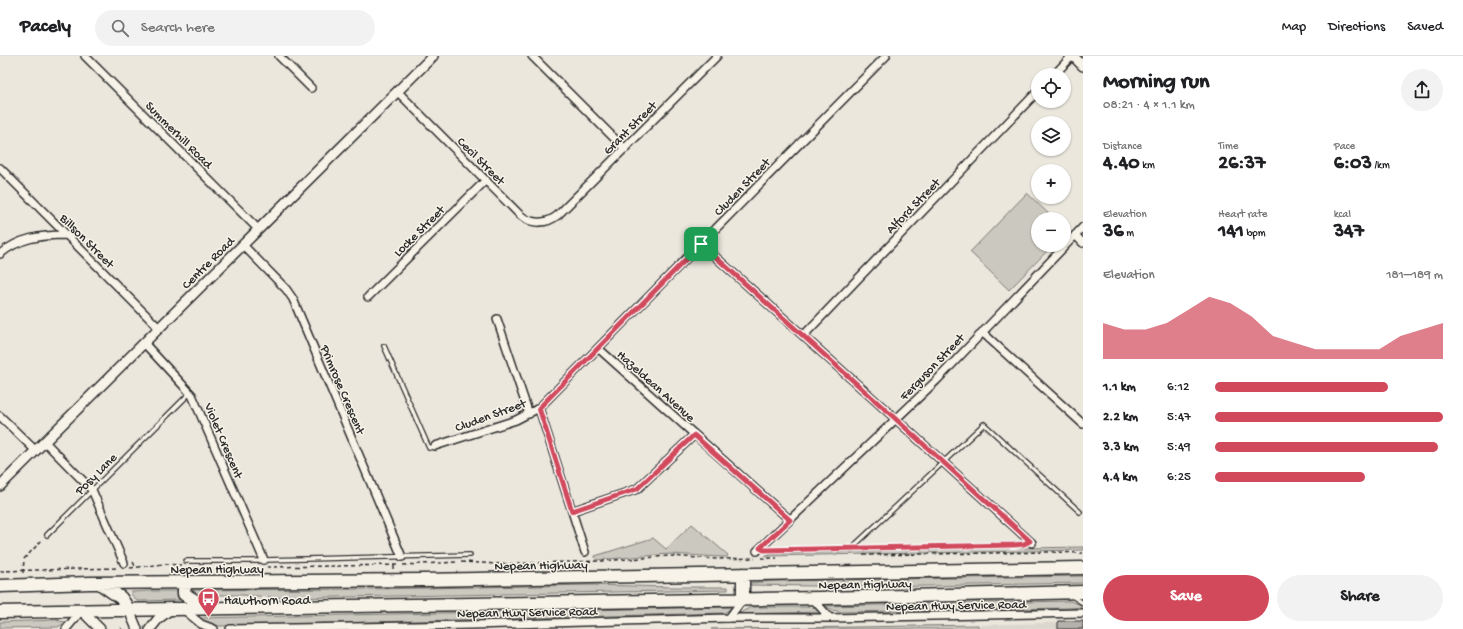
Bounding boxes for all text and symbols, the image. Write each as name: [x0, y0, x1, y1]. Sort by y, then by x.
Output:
search box: [95, 10, 375, 46]
text: Pacely: [20, 16, 71, 39]
icon: search: [109, 17, 131, 39]
text: Search here: [141, 19, 215, 37]
text: Map: [1282, 19, 1306, 36]
text: Directions: [1328, 19, 1385, 36]
text: Saved: [1407, 19, 1443, 36]
map controls: [1031, 68, 1071, 252]
button: locate: [1031, 68, 1071, 108]
button: share: [1401, 69, 1443, 111]
text: Morning run: [1103, 70, 1209, 96]
street label: Grant Street: [601, 98, 662, 159]
text: 08:21 · 4 × 1.1 km: [1103, 98, 1195, 113]
street label: Summerhill Road: [141, 99, 216, 173]
button: layers: [1031, 116, 1071, 156]
street label: Cecil Street: [453, 135, 509, 190]
text: Distance: [1103, 141, 1142, 153]
text: Time: [1218, 141, 1238, 153]
text: Pace: [1334, 141, 1355, 153]
text: 4.40: [1103, 153, 1140, 176]
text: 26:37: [1218, 153, 1265, 176]
text: 6:03: [1334, 153, 1372, 176]
street label: Cluden Street: [712, 155, 775, 220]
text: km: [1140, 160, 1155, 172]
text: /km: [1372, 160, 1390, 172]
button: +: [1031, 164, 1071, 204]
street label: Alford Street: [884, 175, 945, 238]
street label: Locke Street: [391, 202, 450, 260]
text: Elevation: [1103, 209, 1147, 221]
text: Heart rate: [1218, 209, 1268, 221]
text: kcal: [1334, 209, 1351, 221]
street label: Billson Street: [55, 211, 118, 273]
button: −: [1031, 212, 1071, 252]
text: 36: [1103, 221, 1124, 244]
text: 141: [1218, 221, 1244, 244]
text: 347: [1334, 221, 1364, 244]
pin: [684, 227, 718, 261]
text: m: [1124, 228, 1134, 240]
text: bpm: [1244, 228, 1266, 240]
street label: Centre Road: [179, 233, 239, 293]
icon: arrive: [690, 233, 712, 255]
text: Elevation: [1103, 268, 1155, 283]
text: 181–189 m: [1386, 268, 1443, 283]
street label: Ferguson Street: [897, 330, 970, 405]
street label: Primrose Crescent: [316, 342, 368, 438]
street label: Hazeldean Avenue: [613, 348, 698, 426]
text: 1.1 km: [1103, 380, 1136, 395]
text: 6:12: [1167, 380, 1189, 395]
street label: Cluden Street: [453, 396, 530, 436]
street label: Violet Crescent: [200, 400, 246, 483]
text: 2.2 km: [1103, 410, 1138, 425]
text: 5:47: [1167, 410, 1191, 425]
text: 3.3 km: [1103, 440, 1139, 455]
text: 5:49: [1167, 440, 1191, 455]
street label: Posy Lane: [72, 451, 121, 500]
text: 4.4 km: [1103, 470, 1138, 485]
text: 6:25: [1167, 470, 1191, 485]
street label: Nepean Highway: [494, 558, 588, 575]
street label: Nepean Highway: [170, 563, 264, 578]
button: Save: [1103, 575, 1269, 621]
button: Share: [1277, 575, 1443, 621]
street label: Nepean Highway: [818, 577, 912, 594]
bus stop icon: Hawthorn Road: [195, 586, 221, 619]
place label: Hawthorn Road: [224, 594, 311, 609]
street label: Nepean Hwy Service Road: [886, 598, 1028, 615]
street label: Nepean Hwy Service Road: [457, 605, 599, 622]

